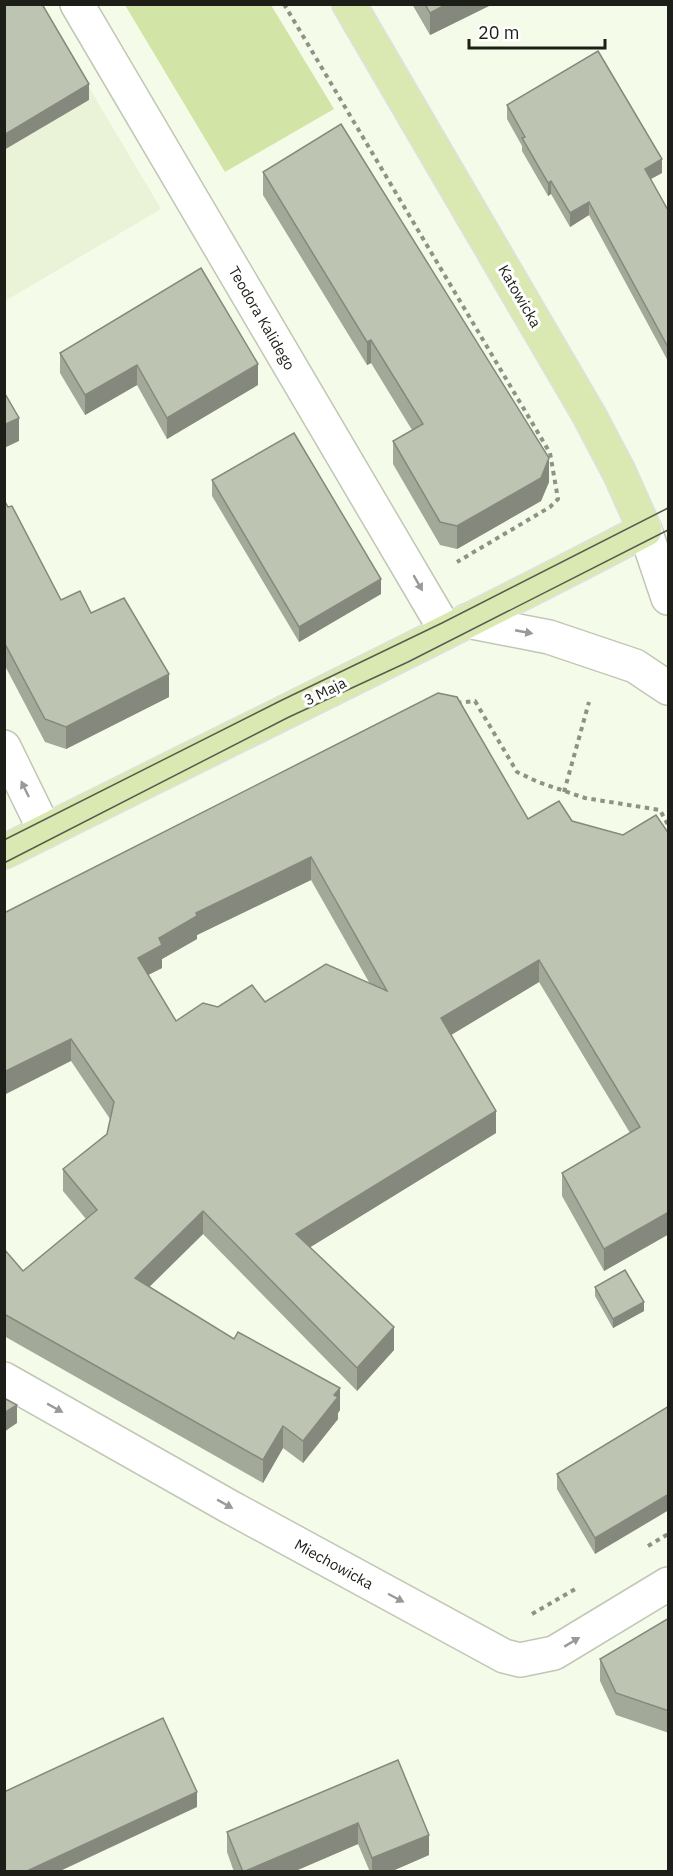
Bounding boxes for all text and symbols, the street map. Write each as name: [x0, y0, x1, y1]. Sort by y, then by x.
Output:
scale bar: [469, 12, 606, 50]
text: 20 m: [478, 21, 520, 44]
street label: Katowicka: [494, 261, 546, 331]
street label: Teodora Kalidego: [225, 263, 299, 373]
one-way arrow: [412, 575, 423, 591]
one-way arrow: [515, 628, 534, 637]
street label: 3 Maja: [301, 673, 349, 709]
one-way arrow: [20, 780, 30, 797]
one-way arrow: [47, 1403, 64, 1413]
one-way arrow: [217, 1499, 234, 1509]
street label: Miechowicka: [291, 1535, 377, 1593]
one-way arrow: [388, 1593, 405, 1603]
one-way arrow: [564, 1636, 580, 1647]

